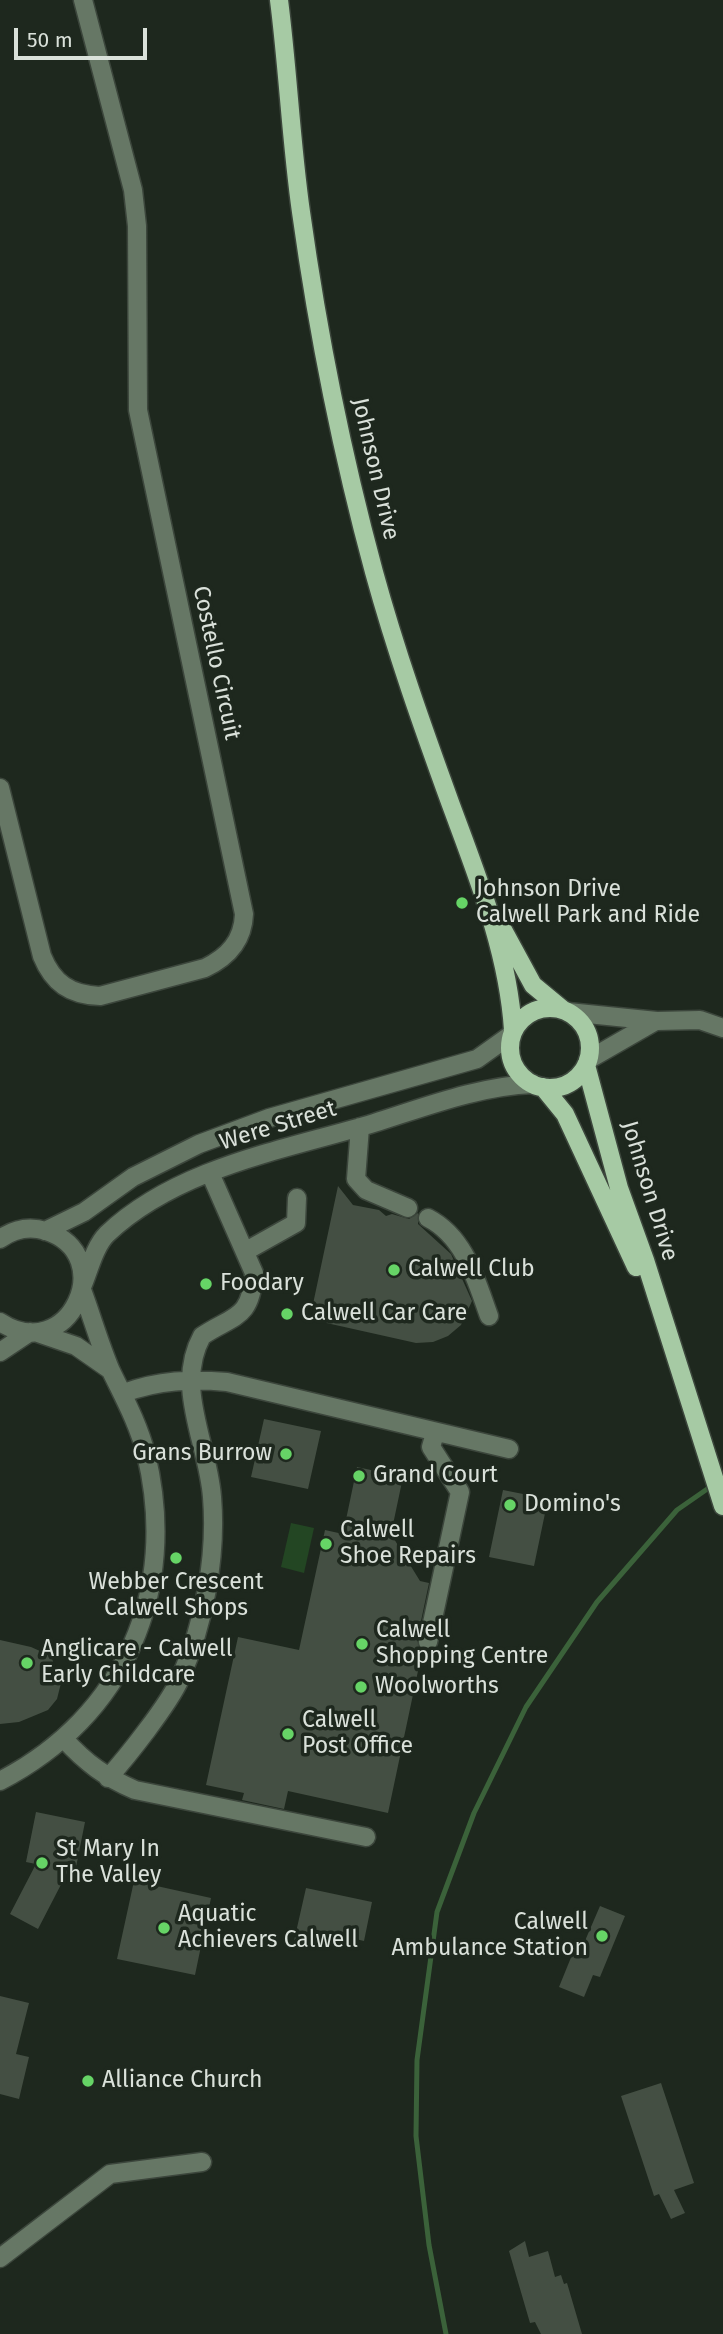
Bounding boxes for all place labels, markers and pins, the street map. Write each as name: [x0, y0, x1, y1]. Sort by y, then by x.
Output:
place label: Johnson Drive Calwell Park and Ride: [476, 876, 700, 930]
marker: Johnson Drive Calwell Park and Ride: [454, 895, 470, 911]
place label: Calwell Club: [408, 1256, 535, 1284]
marker: Calwell Club: [386, 1262, 402, 1278]
place label: Foodary: [220, 1270, 304, 1298]
marker: Foodary: [198, 1276, 214, 1292]
place label: Calwell Car Care: [301, 1300, 467, 1328]
marker: Calwell Car Care: [279, 1306, 295, 1322]
place label: Grans Burrow: [132, 1440, 272, 1468]
marker: Grans Burrow: [278, 1446, 294, 1462]
place label: Grand Court: [373, 1462, 498, 1490]
marker: Grand Court: [351, 1468, 367, 1484]
place label: Domino's: [524, 1491, 621, 1519]
marker: Domino's: [502, 1497, 518, 1513]
place label: Calwell Shoe Repairs: [340, 1517, 476, 1571]
marker: Calwell Shoe Repairs: [318, 1536, 334, 1552]
marker: Webber Crescent Calwell Shops: [168, 1550, 184, 1566]
place label: Webber Crescent Calwell Shops: [89, 1569, 263, 1623]
place label: Calwell Shopping Centre: [376, 1617, 548, 1671]
place label: Anglicare - Calwell Early Childcare: [41, 1636, 232, 1690]
marker: Calwell Shopping Centre: [354, 1636, 370, 1652]
marker: Anglicare - Calwell Early Childcare: [19, 1655, 35, 1671]
place label: Woolworths: [375, 1673, 499, 1701]
marker: Woolworths: [353, 1679, 369, 1695]
place label: Calwell Post Office: [302, 1707, 413, 1761]
marker: Calwell Post Office: [280, 1726, 296, 1742]
place label: St Mary In The Valley: [56, 1836, 161, 1890]
marker: St Mary In The Valley: [34, 1855, 50, 1871]
place label: Aquatic Achievers Calwell: [178, 1901, 358, 1955]
place label: Calwell Ambulance Station: [391, 1909, 588, 1963]
marker: Aquatic Achievers Calwell: [156, 1920, 172, 1936]
marker: Calwell Ambulance Station: [594, 1928, 610, 1944]
place label: Alliance Church: [102, 2067, 262, 2095]
marker: Alliance Church: [80, 2073, 96, 2089]

